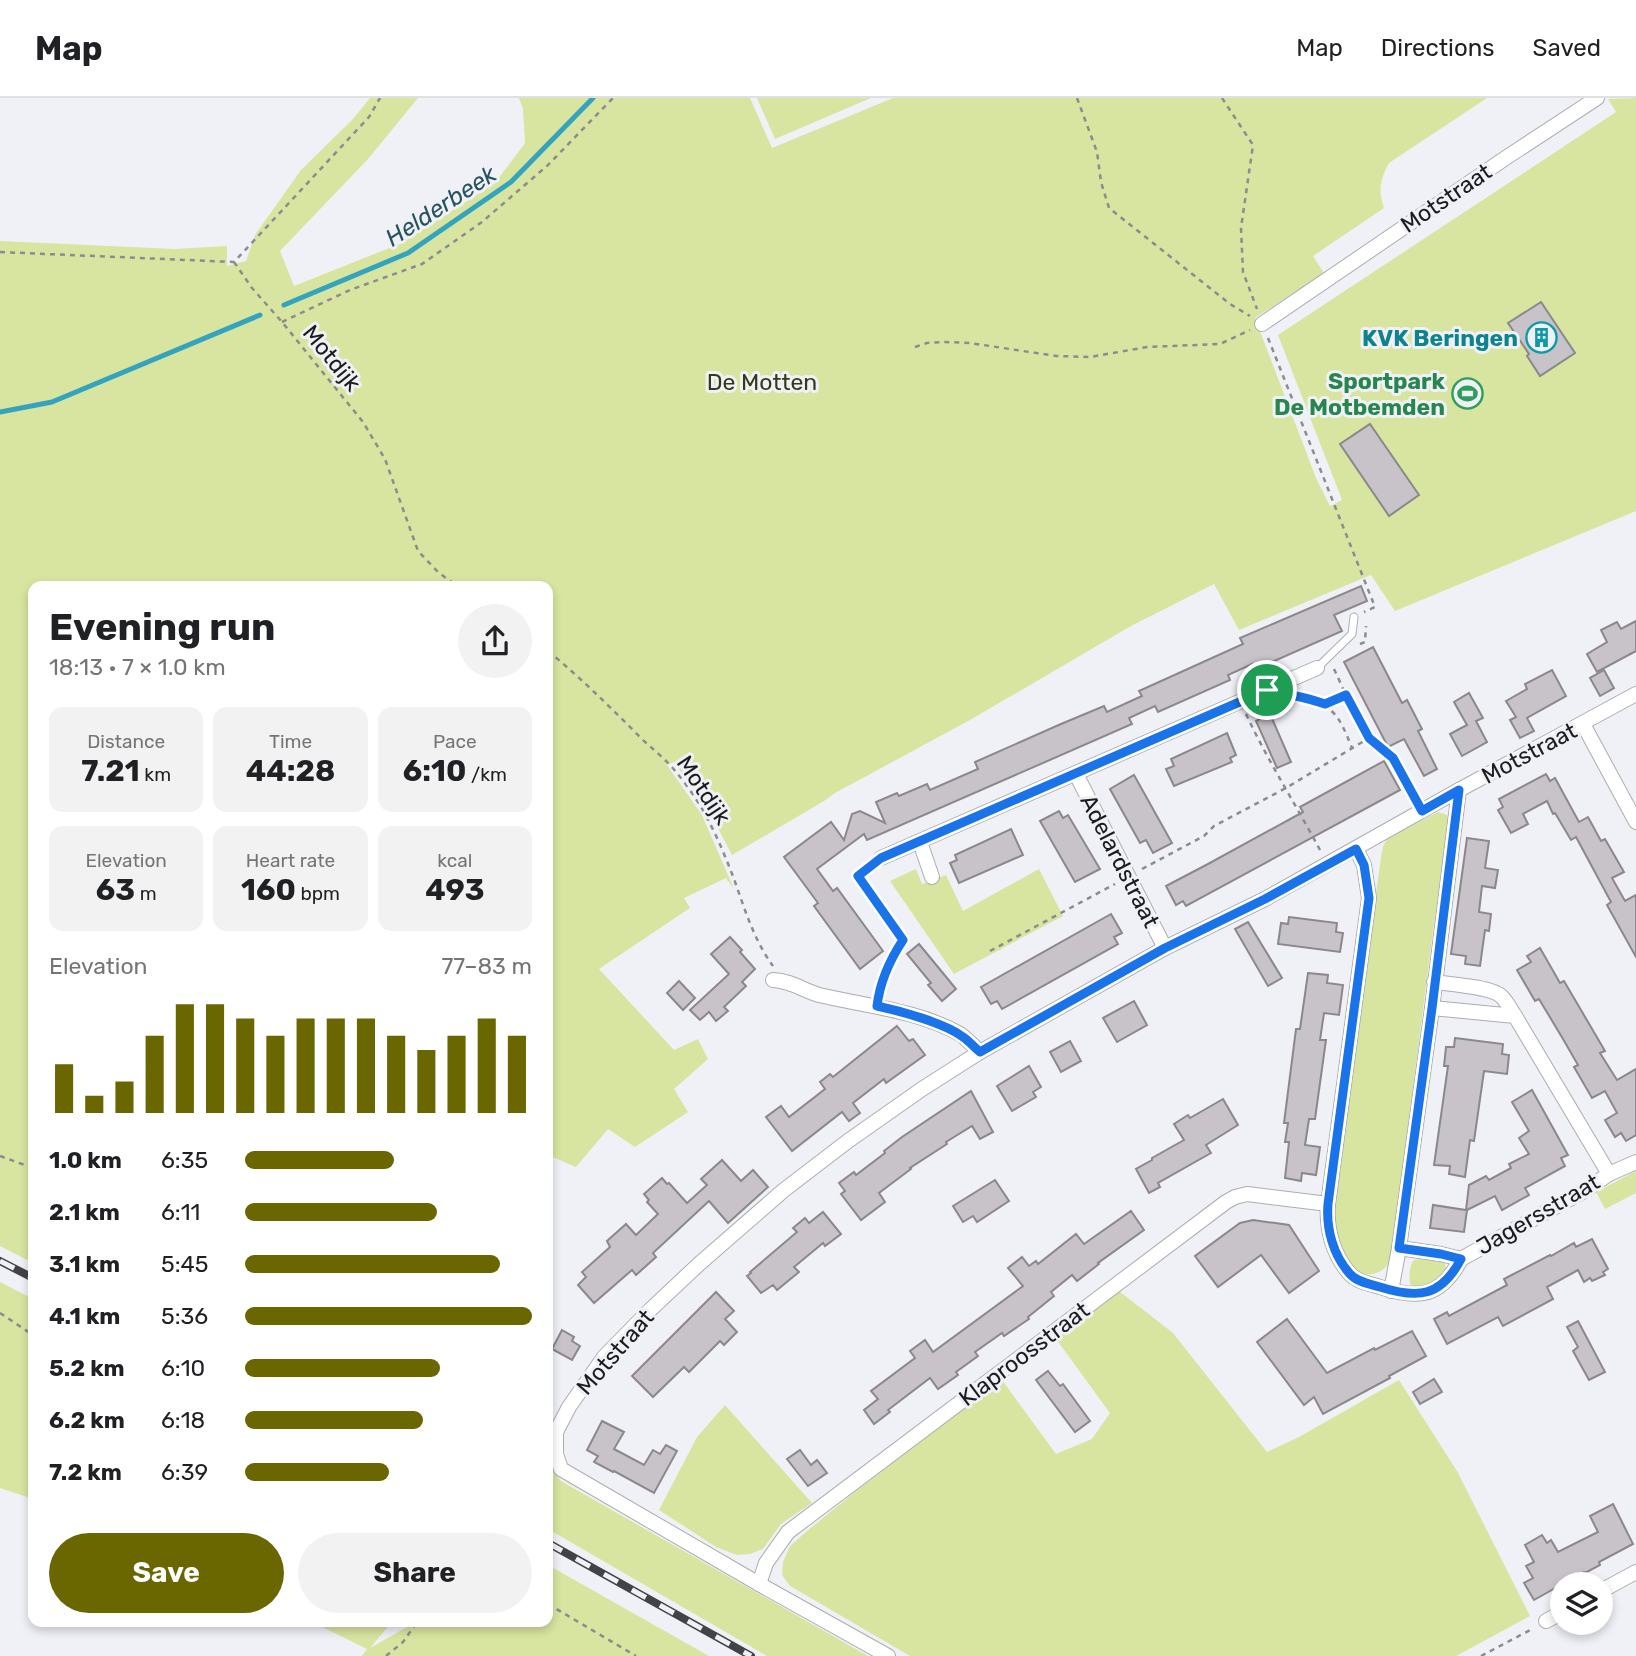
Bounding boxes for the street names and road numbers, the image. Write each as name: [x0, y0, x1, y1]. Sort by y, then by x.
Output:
street label: Motstraat: [1395, 157, 1497, 239]
street label: Motdijk: [297, 319, 367, 397]
street label: Motstraat: [1477, 716, 1581, 790]
street label: Motdijk: [671, 750, 737, 830]
street label: Adelardstraat: [1074, 790, 1166, 932]
street label: Jagersstraat: [1471, 1167, 1605, 1261]
street label: Klaproosstraat: [953, 1296, 1095, 1412]
street label: Motstraat: [570, 1304, 660, 1400]

